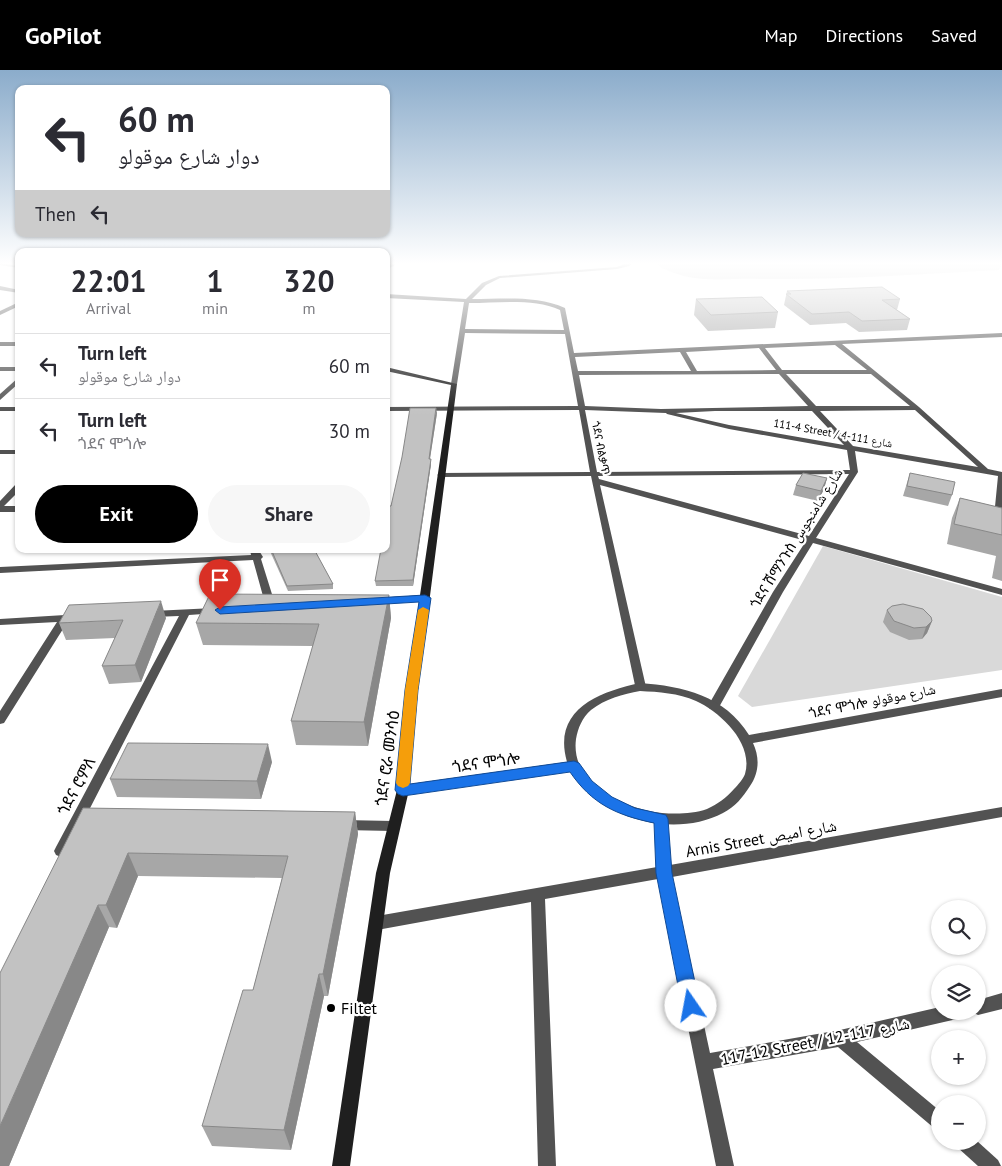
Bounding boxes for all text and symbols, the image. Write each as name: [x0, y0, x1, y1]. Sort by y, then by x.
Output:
text: GoPilot: [25, 20, 101, 51]
text: Map: [765, 24, 797, 47]
text: Directions: [825, 24, 903, 47]
text: Saved: [931, 24, 977, 47]
text: 60 m: [118, 96, 195, 142]
icon: left: [35, 105, 100, 170]
text: دوار شارع موقولو: [118, 142, 260, 170]
icon: left: [86, 200, 114, 228]
text: Then: [35, 202, 76, 226]
text: 22:01: [70, 261, 147, 300]
text: 1: [207, 261, 224, 300]
text: 320: [283, 261, 335, 300]
text: Arrival: [86, 298, 131, 318]
text: min: [202, 298, 228, 318]
text: m: [303, 298, 316, 318]
text: Turn left: [78, 341, 147, 365]
icon: left: [35, 352, 63, 380]
text: 60 m: [329, 354, 370, 378]
text: دوار شارع موقولو: [78, 366, 181, 386]
text: Turn left: [78, 408, 147, 432]
street label: 111-4 Street / شارع 111-4: [772, 416, 894, 450]
icon: left: [35, 417, 63, 445]
text: 30 m: [329, 419, 370, 443]
street label: ጎደና ብልቃጥ: [589, 420, 613, 476]
text: ጎደና ሞጎሎ: [78, 433, 147, 453]
street label: ጎደና ሽማንጉስ شارع شامنجوس: [746, 465, 847, 612]
button: Exit: [35, 485, 198, 543]
button: Share: [208, 485, 370, 543]
pin: [199, 559, 241, 610]
icon: arrive: [206, 566, 234, 594]
street label: ጎደና ሞጎሎ شارع موقولو: [807, 680, 937, 723]
street label: ጎደና ሮራ መንሳዕ: [370, 709, 404, 807]
street label: ጎደና ሞጎሎ: [451, 747, 521, 777]
street label: ጎደና ሮምለ: [52, 753, 100, 818]
street label: Arnis Street شارع اميص: [684, 815, 838, 862]
map controls: [931, 900, 986, 1150]
button: search: [931, 900, 986, 955]
button: layers: [931, 965, 986, 1020]
position arrow: [664, 979, 716, 1031]
place label: Filtet: [341, 998, 378, 1018]
marker: Filtet: [325, 1002, 337, 1014]
street label: 117-12 Street / شارع 117-12: [719, 1013, 911, 1070]
button: +: [931, 1030, 986, 1085]
button: −: [931, 1095, 986, 1150]

